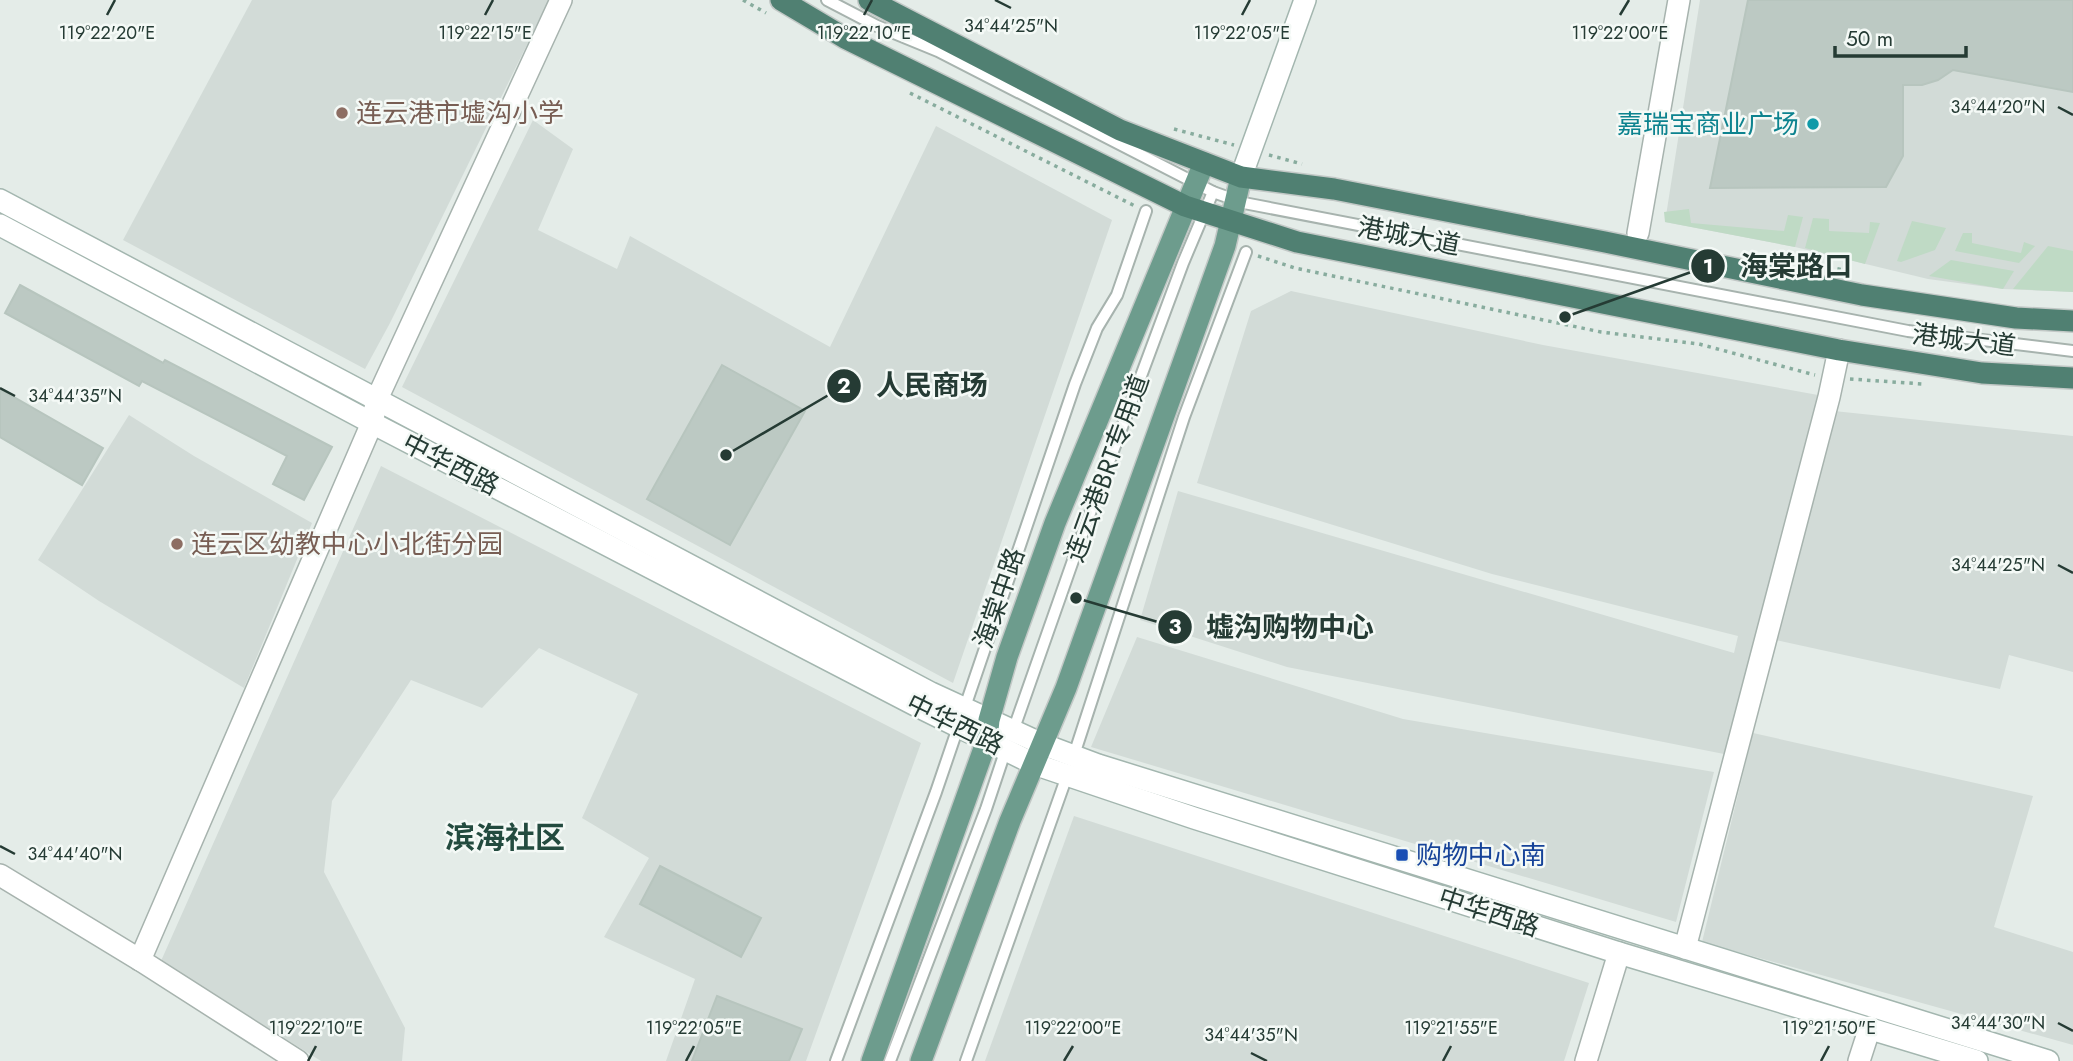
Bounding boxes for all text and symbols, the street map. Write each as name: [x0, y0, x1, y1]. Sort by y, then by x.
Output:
text: 34°44'25"N: [964, 13, 1058, 39]
scale bar: [1835, 14, 1966, 58]
text: 119°22'20"E: [59, 20, 155, 46]
text: 119°22'15"E: [438, 20, 532, 46]
text: 119°22'10"E: [817, 20, 911, 46]
text: 119°22'05"E: [1194, 20, 1290, 46]
text: 119°22'00"E: [1571, 20, 1669, 46]
text: 50 m: [1846, 24, 1893, 54]
place label: 连云港市墟沟小学: [356, 94, 564, 132]
text: 34°44'20"N: [1951, 94, 2045, 120]
marker: 连云港市墟沟小学: [334, 105, 350, 121]
place label: 嘉瑞宝商业广场: [1617, 105, 1799, 143]
marker: 嘉瑞宝商业广场: [1805, 116, 1821, 132]
street label: 港城大道: [1354, 207, 1464, 265]
callout: 海棠路口: [1691, 242, 1866, 291]
text: 海棠路口: [1740, 246, 1852, 287]
text: 1: [1703, 252, 1713, 282]
street label: 港城大道: [1910, 315, 2018, 365]
callout: 人民商场: [827, 361, 1002, 410]
text: 人民商场: [876, 365, 988, 406]
street label: 连云港BRT专用道: [1055, 369, 1159, 567]
text: 2: [837, 371, 851, 401]
text: 34°44'35"N: [28, 383, 122, 409]
street label: 中华西路: [396, 423, 506, 505]
place label: 连云区幼教中心小北街分园: [191, 525, 503, 563]
marker: 连云区幼教中心小北街分园: [169, 536, 185, 552]
street label: 海棠中路: [964, 543, 1034, 653]
text: 34°44'25"N: [1951, 552, 2045, 578]
callout: 墟沟购物中心: [1157, 602, 1388, 651]
text: 墟沟购物中心: [1206, 607, 1374, 648]
text: 3: [1168, 612, 1182, 642]
street label: 中华西路: [900, 684, 1010, 764]
district label: 滨海社区: [445, 816, 565, 859]
place label: 购物中心南: [1416, 836, 1546, 874]
text: 34°44'40"N: [27, 841, 123, 867]
marker: 购物中心南: [1394, 847, 1410, 863]
street label: 中华西路: [1434, 878, 1544, 946]
text: 34°44'30"N: [1951, 1010, 2045, 1036]
text: 119°22'10"E: [269, 1015, 363, 1041]
text: 119°22'05"E: [646, 1015, 742, 1041]
text: 119°22'00"E: [1024, 1015, 1122, 1041]
text: 119°21'55"E: [1404, 1015, 1498, 1041]
text: 119°21'50"E: [1782, 1015, 1876, 1041]
text: 34°44'35"N: [1204, 1022, 1298, 1048]

